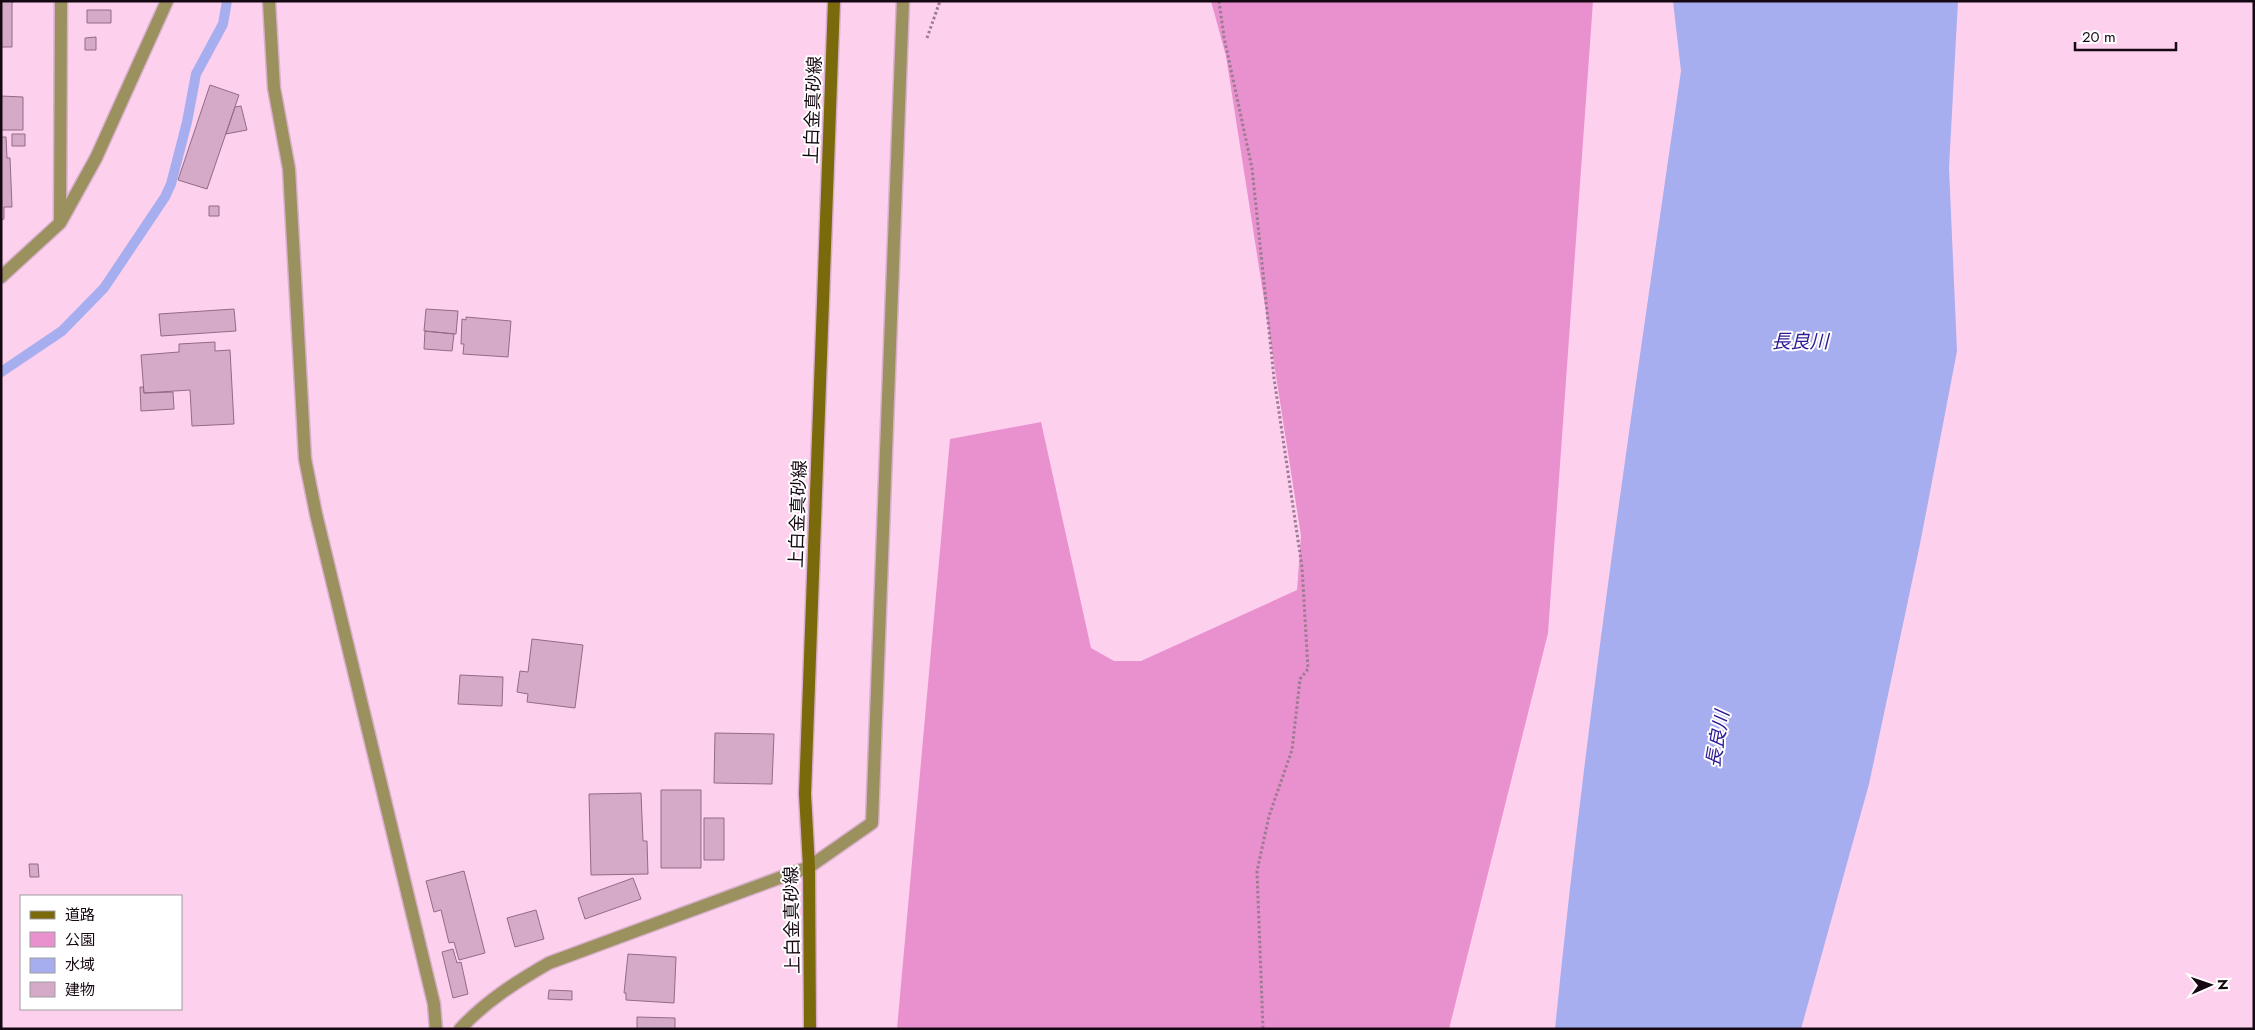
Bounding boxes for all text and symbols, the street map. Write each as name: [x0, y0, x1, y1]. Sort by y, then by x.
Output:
scale bar: [2075, 20, 2176, 52]
text: 20 m: [2082, 26, 2116, 48]
street label: 上白金真砂線: [798, 56, 828, 164]
water label: 長良川: [1771, 328, 1830, 355]
street label: 上白金真砂線: [783, 460, 813, 568]
water label: 長良川: [1699, 707, 1736, 770]
street label: 上白金真砂線: [778, 866, 806, 974]
legend: [20, 895, 182, 1010]
text: 道路: [65, 904, 95, 926]
text: 公園: [65, 929, 95, 951]
text: 水域: [65, 954, 95, 976]
north arrow: [2185, 960, 2235, 1010]
text: 建物: [65, 979, 95, 1001]
text: N: [2213, 979, 2233, 990]

